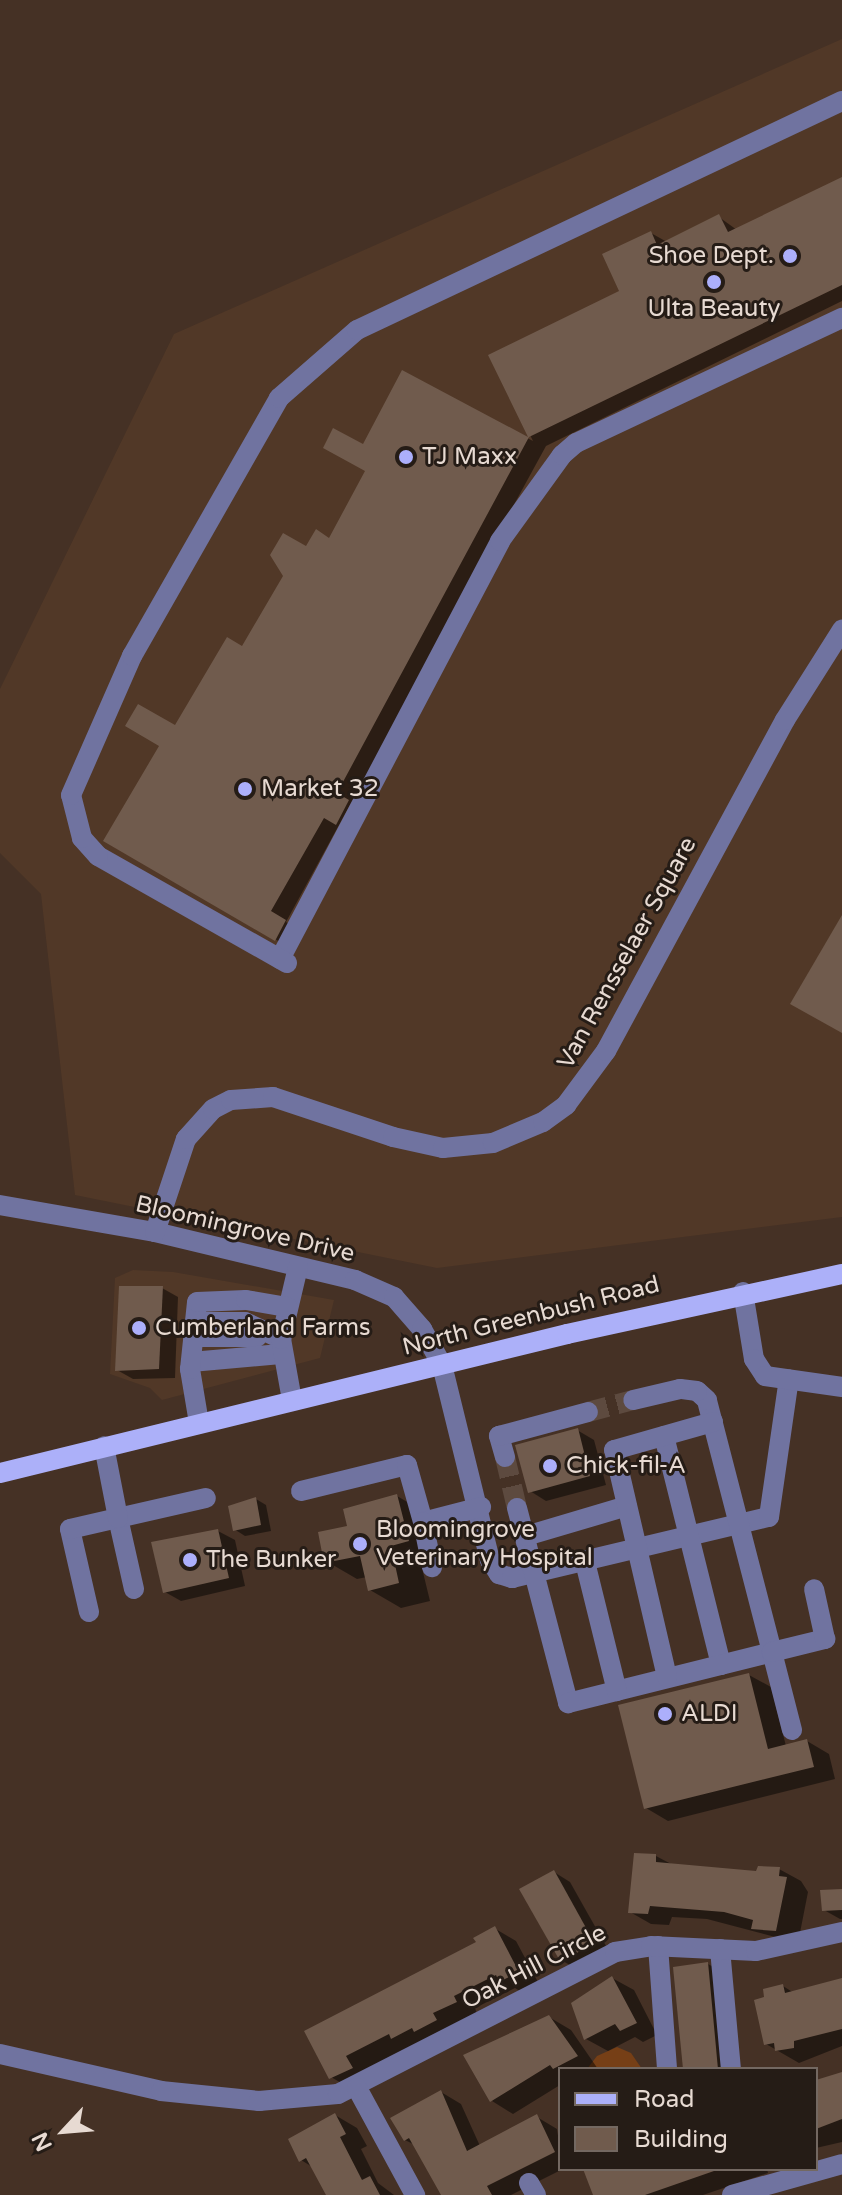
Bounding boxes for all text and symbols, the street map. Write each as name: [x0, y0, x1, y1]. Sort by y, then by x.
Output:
place label: Shoe Dept.: [649, 242, 774, 270]
marker: Shoe Dept.: [781, 247, 799, 265]
marker: Ulta Beauty: [705, 273, 723, 291]
place label: Ulta Beauty: [648, 295, 780, 323]
place label: TJ Maxx: [422, 443, 517, 471]
marker: TJ Maxx: [397, 448, 415, 466]
place label: Market 32: [261, 775, 379, 803]
marker: Market 32: [236, 780, 254, 798]
street label: Van Rensselaer Square: [551, 832, 703, 1074]
street label: Bloomingrove Drive: [133, 1190, 357, 1268]
street label: North Greenbush Road: [399, 1270, 663, 1362]
place label: Cumberland Farms: [155, 1314, 370, 1342]
marker: Cumberland Farms: [130, 1319, 148, 1337]
place label: Chick-fil-A: [566, 1452, 686, 1480]
marker: Chick-fil-A: [541, 1457, 559, 1475]
place label: Bloomingrove Veterinary Hospital: [376, 1516, 593, 1572]
marker: Bloomingrove Veterinary Hospital: [351, 1535, 369, 1553]
place label: The Bunker: [206, 1546, 336, 1574]
marker: The Bunker: [181, 1551, 199, 1569]
place label: ALDI: [681, 1700, 738, 1728]
marker: ALDI: [656, 1705, 674, 1723]
street label: Oak Hill Circle: [457, 1918, 611, 2016]
legend: [558, 2067, 818, 2171]
text: Road: [634, 2085, 694, 2114]
north arrow: [24, 2091, 104, 2171]
text: Building: [634, 2125, 728, 2154]
text: N: [27, 2128, 58, 2155]

